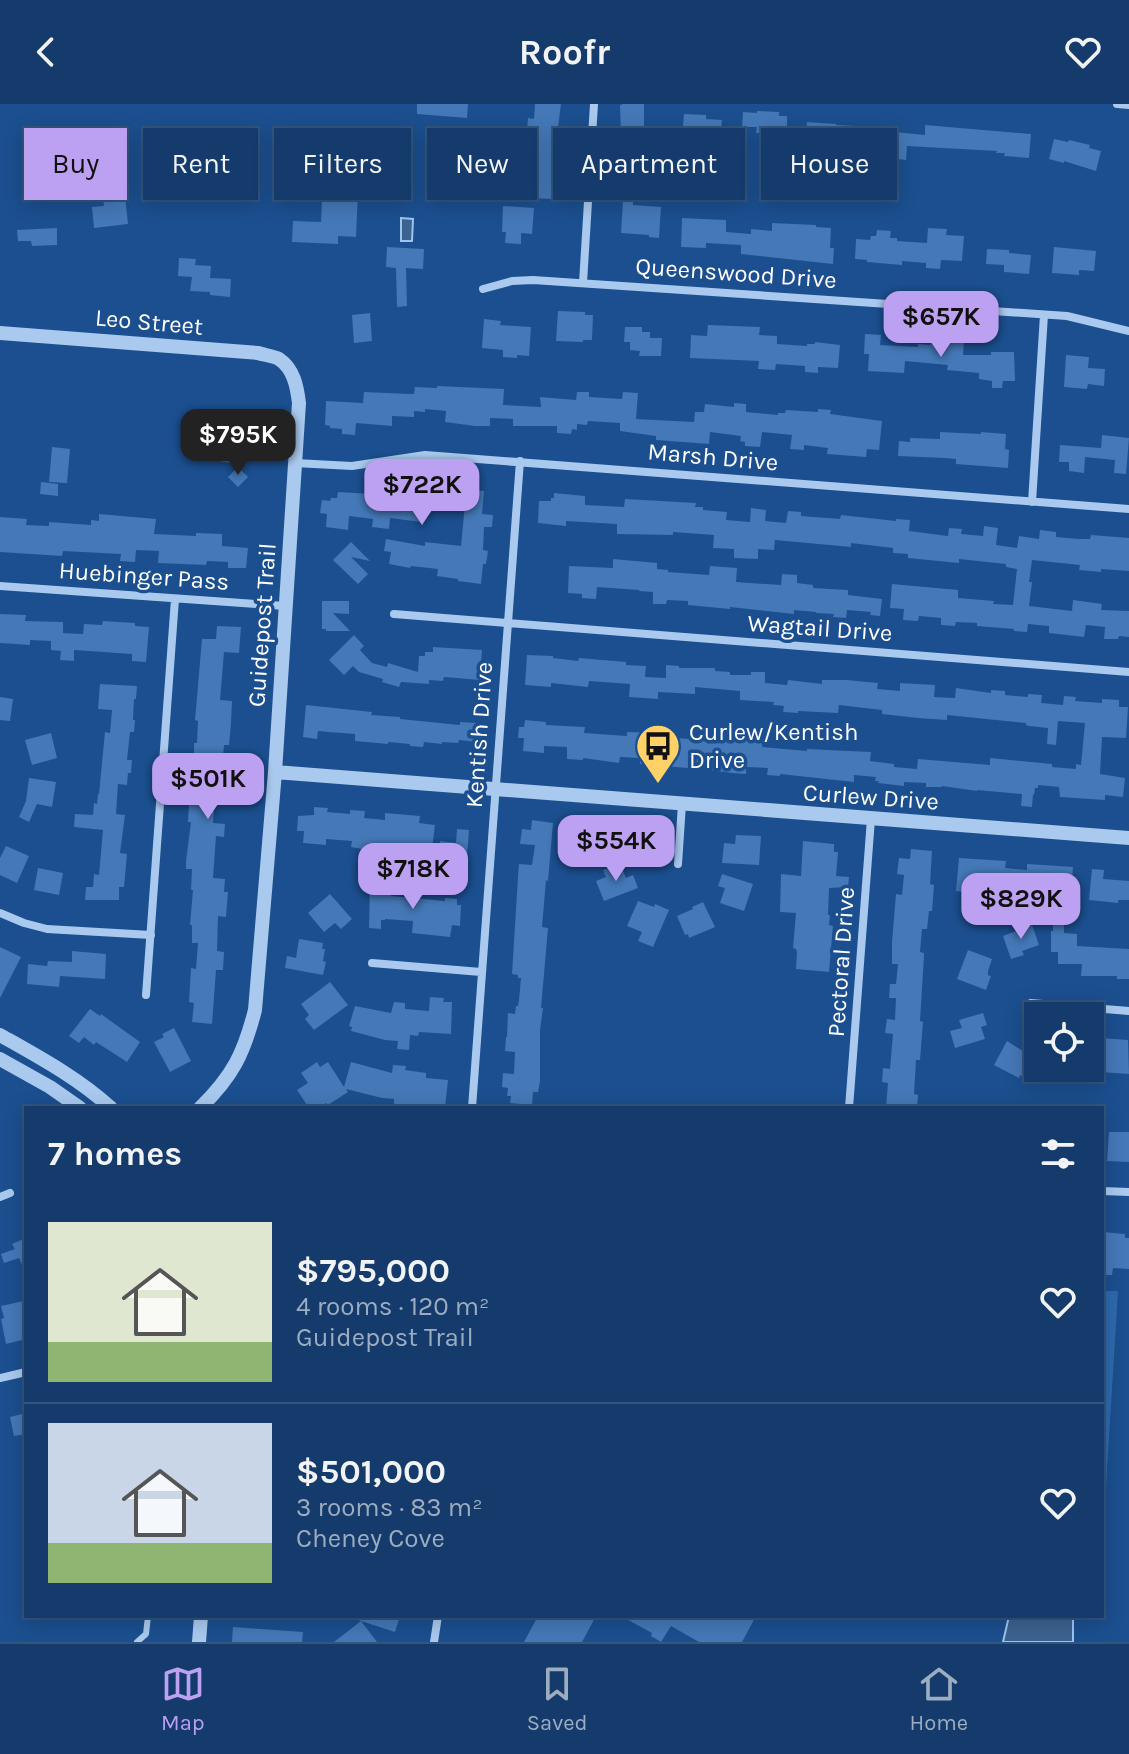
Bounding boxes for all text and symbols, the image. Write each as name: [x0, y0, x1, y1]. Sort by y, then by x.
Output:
icon: back: [24, 30, 68, 74]
icon: heart: [1061, 30, 1105, 74]
text: Roofr: [519, 31, 610, 73]
chip: Buy: [24, 128, 127, 200]
chip: Rent: [143, 128, 258, 200]
chip: Filters: [274, 128, 411, 200]
chip: New: [427, 128, 537, 200]
chip: Apartment: [553, 128, 745, 200]
chip: House: [761, 128, 897, 200]
street label: Queenswood Drive: [635, 252, 837, 294]
pin: $657K: [885, 291, 997, 359]
text: $657K: [902, 301, 980, 332]
street label: Leo Street: [94, 303, 204, 341]
pin: $795K: [182, 409, 294, 477]
text: $795K: [199, 419, 277, 450]
street label: Marsh Drive: [646, 437, 780, 477]
pin: $722K: [366, 459, 478, 527]
text: $722K: [382, 469, 462, 500]
street label: Guidepost Trail: [242, 542, 282, 708]
street label: Huebinger Pass: [58, 556, 230, 596]
street label: Wagtail Drive: [747, 609, 893, 647]
street label: Kentish Drive: [460, 661, 498, 809]
place label: Curlew/Kentish Drive: [689, 718, 858, 774]
bus stop icon: Curlew/Kentish Drive: [634, 722, 682, 785]
pin: $501K: [152, 753, 264, 821]
text: $501K: [170, 763, 246, 794]
street label: Curlew Drive: [802, 778, 940, 816]
pin: $554K: [560, 815, 672, 883]
text: $554K: [576, 825, 656, 856]
pin: $718K: [357, 843, 469, 911]
text: $718K: [376, 853, 450, 884]
pin: $829K: [965, 873, 1077, 941]
text: $829K: [979, 883, 1063, 914]
street label: Pectoral Drive: [822, 886, 860, 1038]
map controls: [1024, 1002, 1104, 1082]
button: locate: [1024, 1002, 1104, 1082]
icon: filters: [1036, 1132, 1080, 1176]
text: 7 homes: [48, 1134, 182, 1174]
text: $795,000: [296, 1251, 450, 1291]
icon: home: [112, 1254, 208, 1350]
icon: heart: [1036, 1280, 1080, 1324]
text: 4 rooms · 120 m²: [296, 1291, 490, 1322]
text: Guidepost Trail: [296, 1322, 474, 1353]
text: $501,000: [296, 1452, 446, 1492]
icon: home: [112, 1455, 208, 1551]
icon: heart: [1036, 1481, 1080, 1525]
text: 3 rooms · 83 m²: [296, 1492, 483, 1523]
text: Cheney Cove: [296, 1523, 445, 1554]
tab: Map: [161, 1662, 205, 1736]
tab: Saved: [527, 1662, 588, 1736]
tab: Home: [909, 1662, 968, 1736]

